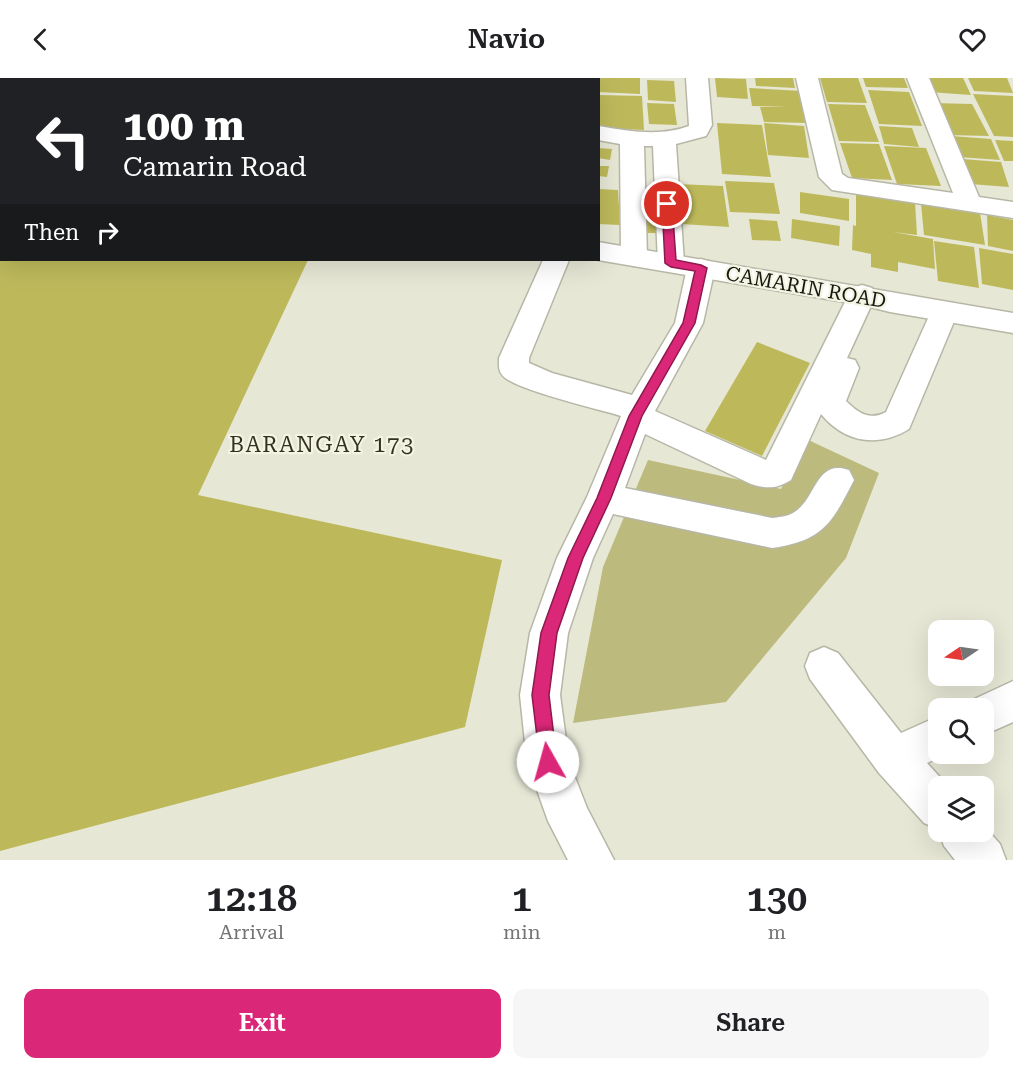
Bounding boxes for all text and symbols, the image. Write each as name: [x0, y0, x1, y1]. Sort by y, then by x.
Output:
icon: back: [24, 23, 57, 56]
text: Navio: [468, 23, 545, 55]
icon: heart: [956, 23, 989, 56]
text: 100 m: [123, 101, 245, 150]
icon: left: [24, 102, 102, 180]
text: Camarin Road: [123, 151, 307, 183]
pin: [641, 178, 692, 229]
icon: arrive: [650, 187, 683, 220]
icon: right: [91, 216, 124, 249]
text: Then: [24, 220, 79, 245]
street label: CAMARIN ROAD: [724, 261, 888, 313]
district label: BARANGAY 173: [229, 432, 415, 457]
north arrow: [928, 620, 994, 686]
map controls: [928, 620, 994, 842]
button: search: [928, 698, 994, 764]
position arrow: [516, 730, 580, 794]
button: layers: [928, 776, 994, 842]
text: 12:18: [206, 878, 297, 920]
text: 1: [512, 878, 532, 920]
text: 130: [747, 878, 807, 920]
text: Arrival: [219, 920, 284, 944]
text: min: [503, 920, 541, 944]
text: m: [768, 920, 786, 944]
button: Exit: [24, 989, 501, 1058]
button: Share: [513, 989, 989, 1058]

